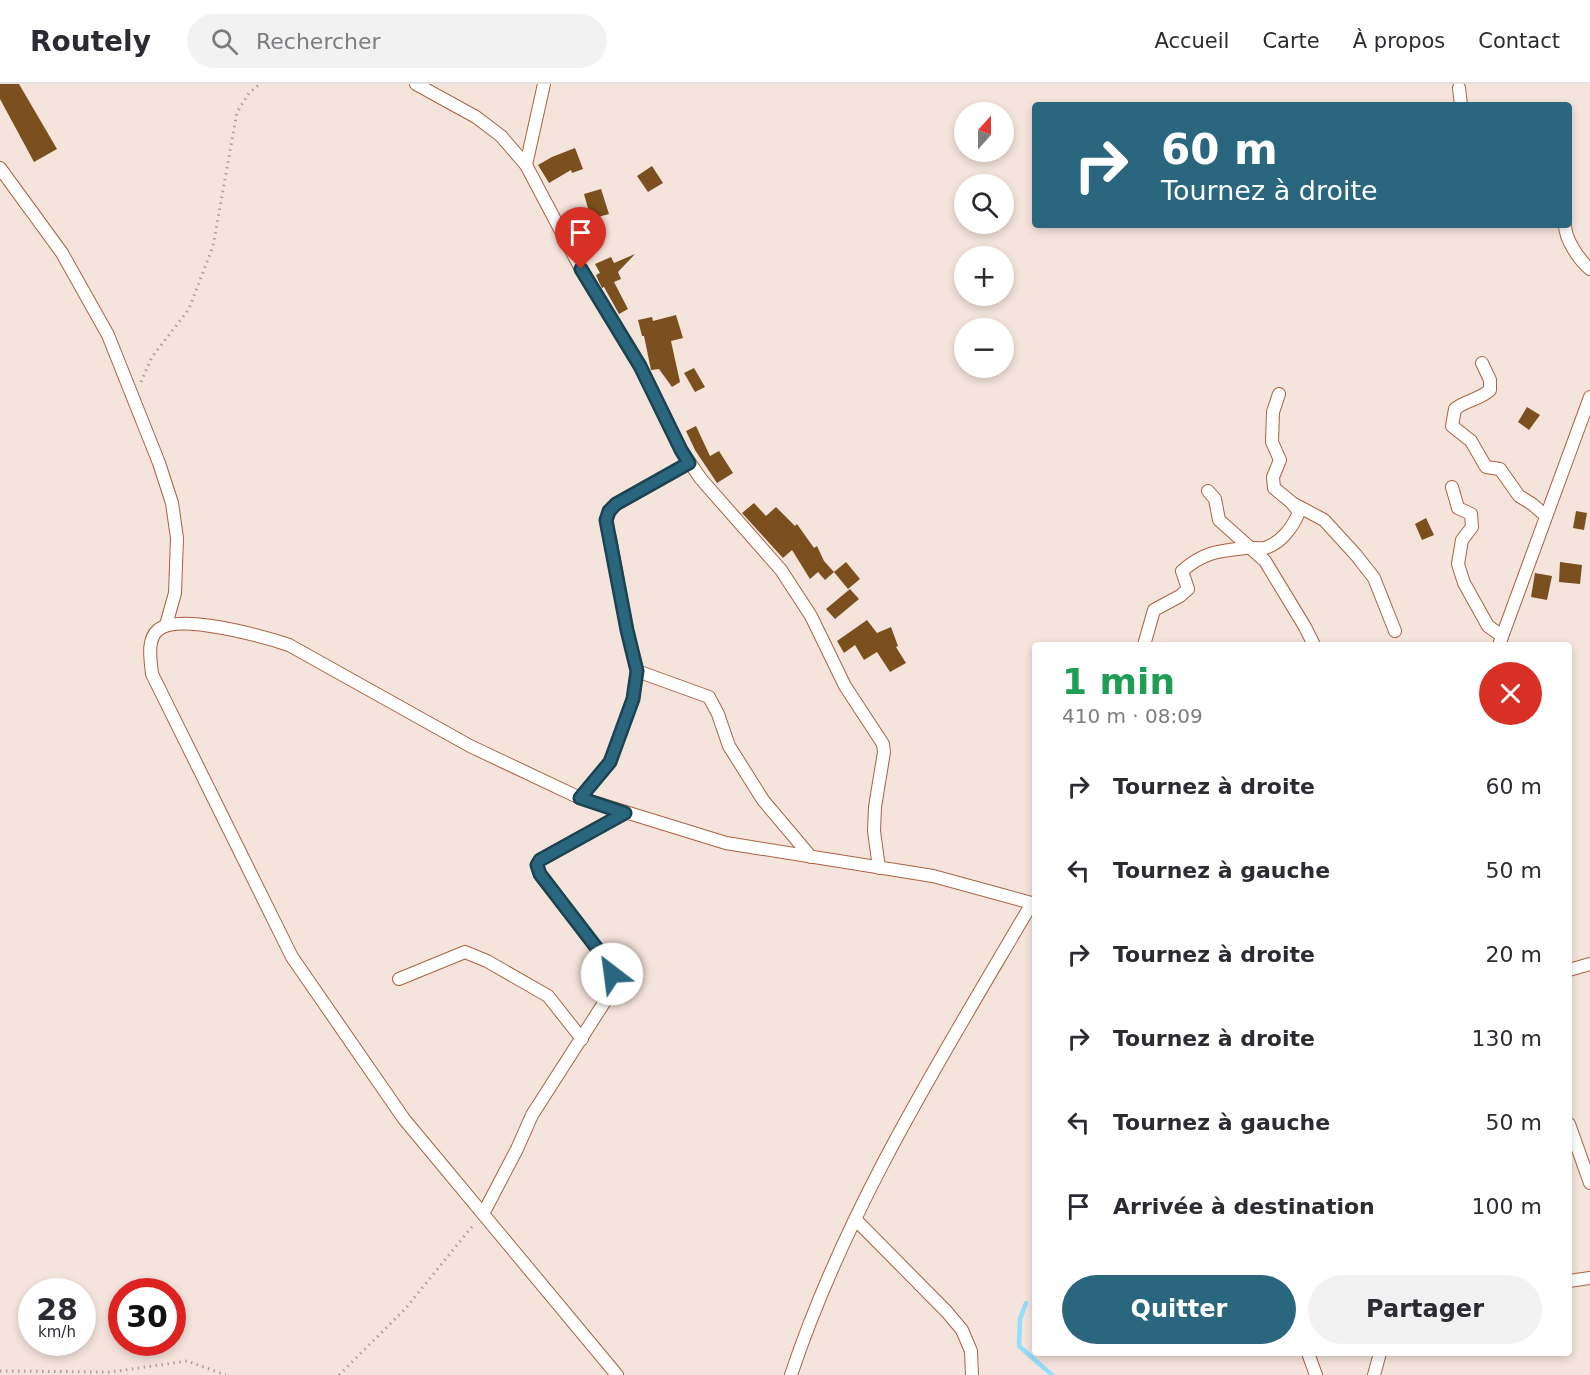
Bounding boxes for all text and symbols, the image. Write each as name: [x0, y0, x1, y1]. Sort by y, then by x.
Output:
search box: [187, 14, 607, 68]
text: Routely: [30, 25, 151, 58]
icon: search: [208, 25, 241, 58]
text: Rechercher: [256, 29, 381, 54]
text: Accueil: [1154, 29, 1229, 53]
text: Carte: [1262, 29, 1320, 53]
text: À propos: [1353, 29, 1445, 53]
text: Contact: [1478, 29, 1560, 53]
north arrow: [954, 102, 1014, 162]
map controls: [954, 102, 1014, 378]
text: 60 m: [1161, 125, 1278, 174]
icon: right: [1062, 126, 1140, 204]
button: search: [954, 174, 1014, 234]
text: Tournez à droite: [1161, 175, 1378, 206]
pin: [555, 207, 606, 269]
icon: arrive: [564, 216, 597, 249]
button: +: [954, 246, 1014, 306]
button: −: [954, 318, 1014, 378]
text: 1 min: [1062, 661, 1175, 702]
button: close: [1479, 662, 1542, 725]
text: 410 m · 08:09: [1062, 704, 1203, 728]
icon: right: [1062, 770, 1095, 803]
text: Tournez à droite: [1113, 774, 1315, 799]
text: 60 m: [1486, 774, 1542, 799]
icon: left: [1062, 854, 1095, 887]
text: Tournez à gauche: [1113, 858, 1330, 883]
text: 50 m: [1486, 858, 1542, 883]
icon: right: [1062, 938, 1095, 971]
position arrow: [580, 942, 644, 1006]
text: Tournez à droite: [1113, 942, 1315, 967]
text: 20 m: [1486, 942, 1542, 967]
icon: right: [1062, 1022, 1095, 1055]
text: Tournez à droite: [1113, 1026, 1315, 1051]
text: 130 m: [1472, 1026, 1542, 1051]
icon: left: [1062, 1106, 1095, 1139]
text: Tournez à gauche: [1113, 1110, 1330, 1135]
text: 50 m: [1486, 1110, 1542, 1135]
icon: arrive: [1062, 1190, 1095, 1223]
text: Arrivée à destination: [1113, 1194, 1375, 1219]
text: 100 m: [1472, 1194, 1542, 1219]
button: Quitter: [1062, 1275, 1296, 1344]
button: Partager: [1308, 1275, 1542, 1344]
speed limit sign: 30: [108, 1278, 186, 1356]
text: 28: [36, 1292, 78, 1327]
text: km/h: [38, 1323, 76, 1341]

